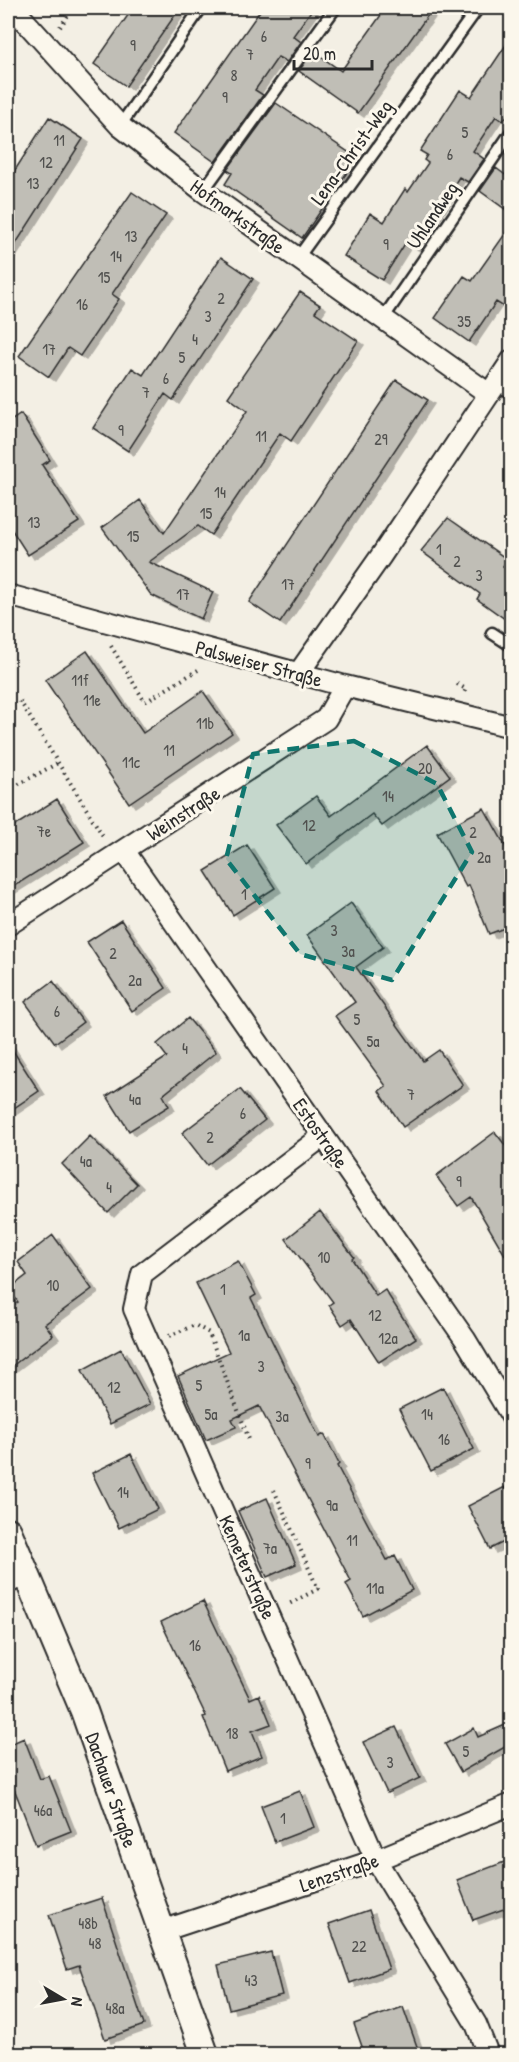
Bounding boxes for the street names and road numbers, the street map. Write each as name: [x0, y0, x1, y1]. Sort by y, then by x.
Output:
street label: Lena-Christ-Weg: [304, 94, 398, 210]
street label: Hofmarkstraße: [185, 173, 291, 259]
street label: Uhlandweg: [400, 176, 464, 254]
street label: Palsweiser Straße: [193, 633, 325, 693]
street label: Weinstraße: [141, 779, 225, 847]
street label: Estostraße: [287, 1092, 355, 1174]
street label: Kemeterstraße: [213, 1511, 283, 1623]
street label: Dachauer Straße: [80, 1729, 144, 1851]
street label: Lenzstraße: [296, 1846, 382, 1898]

